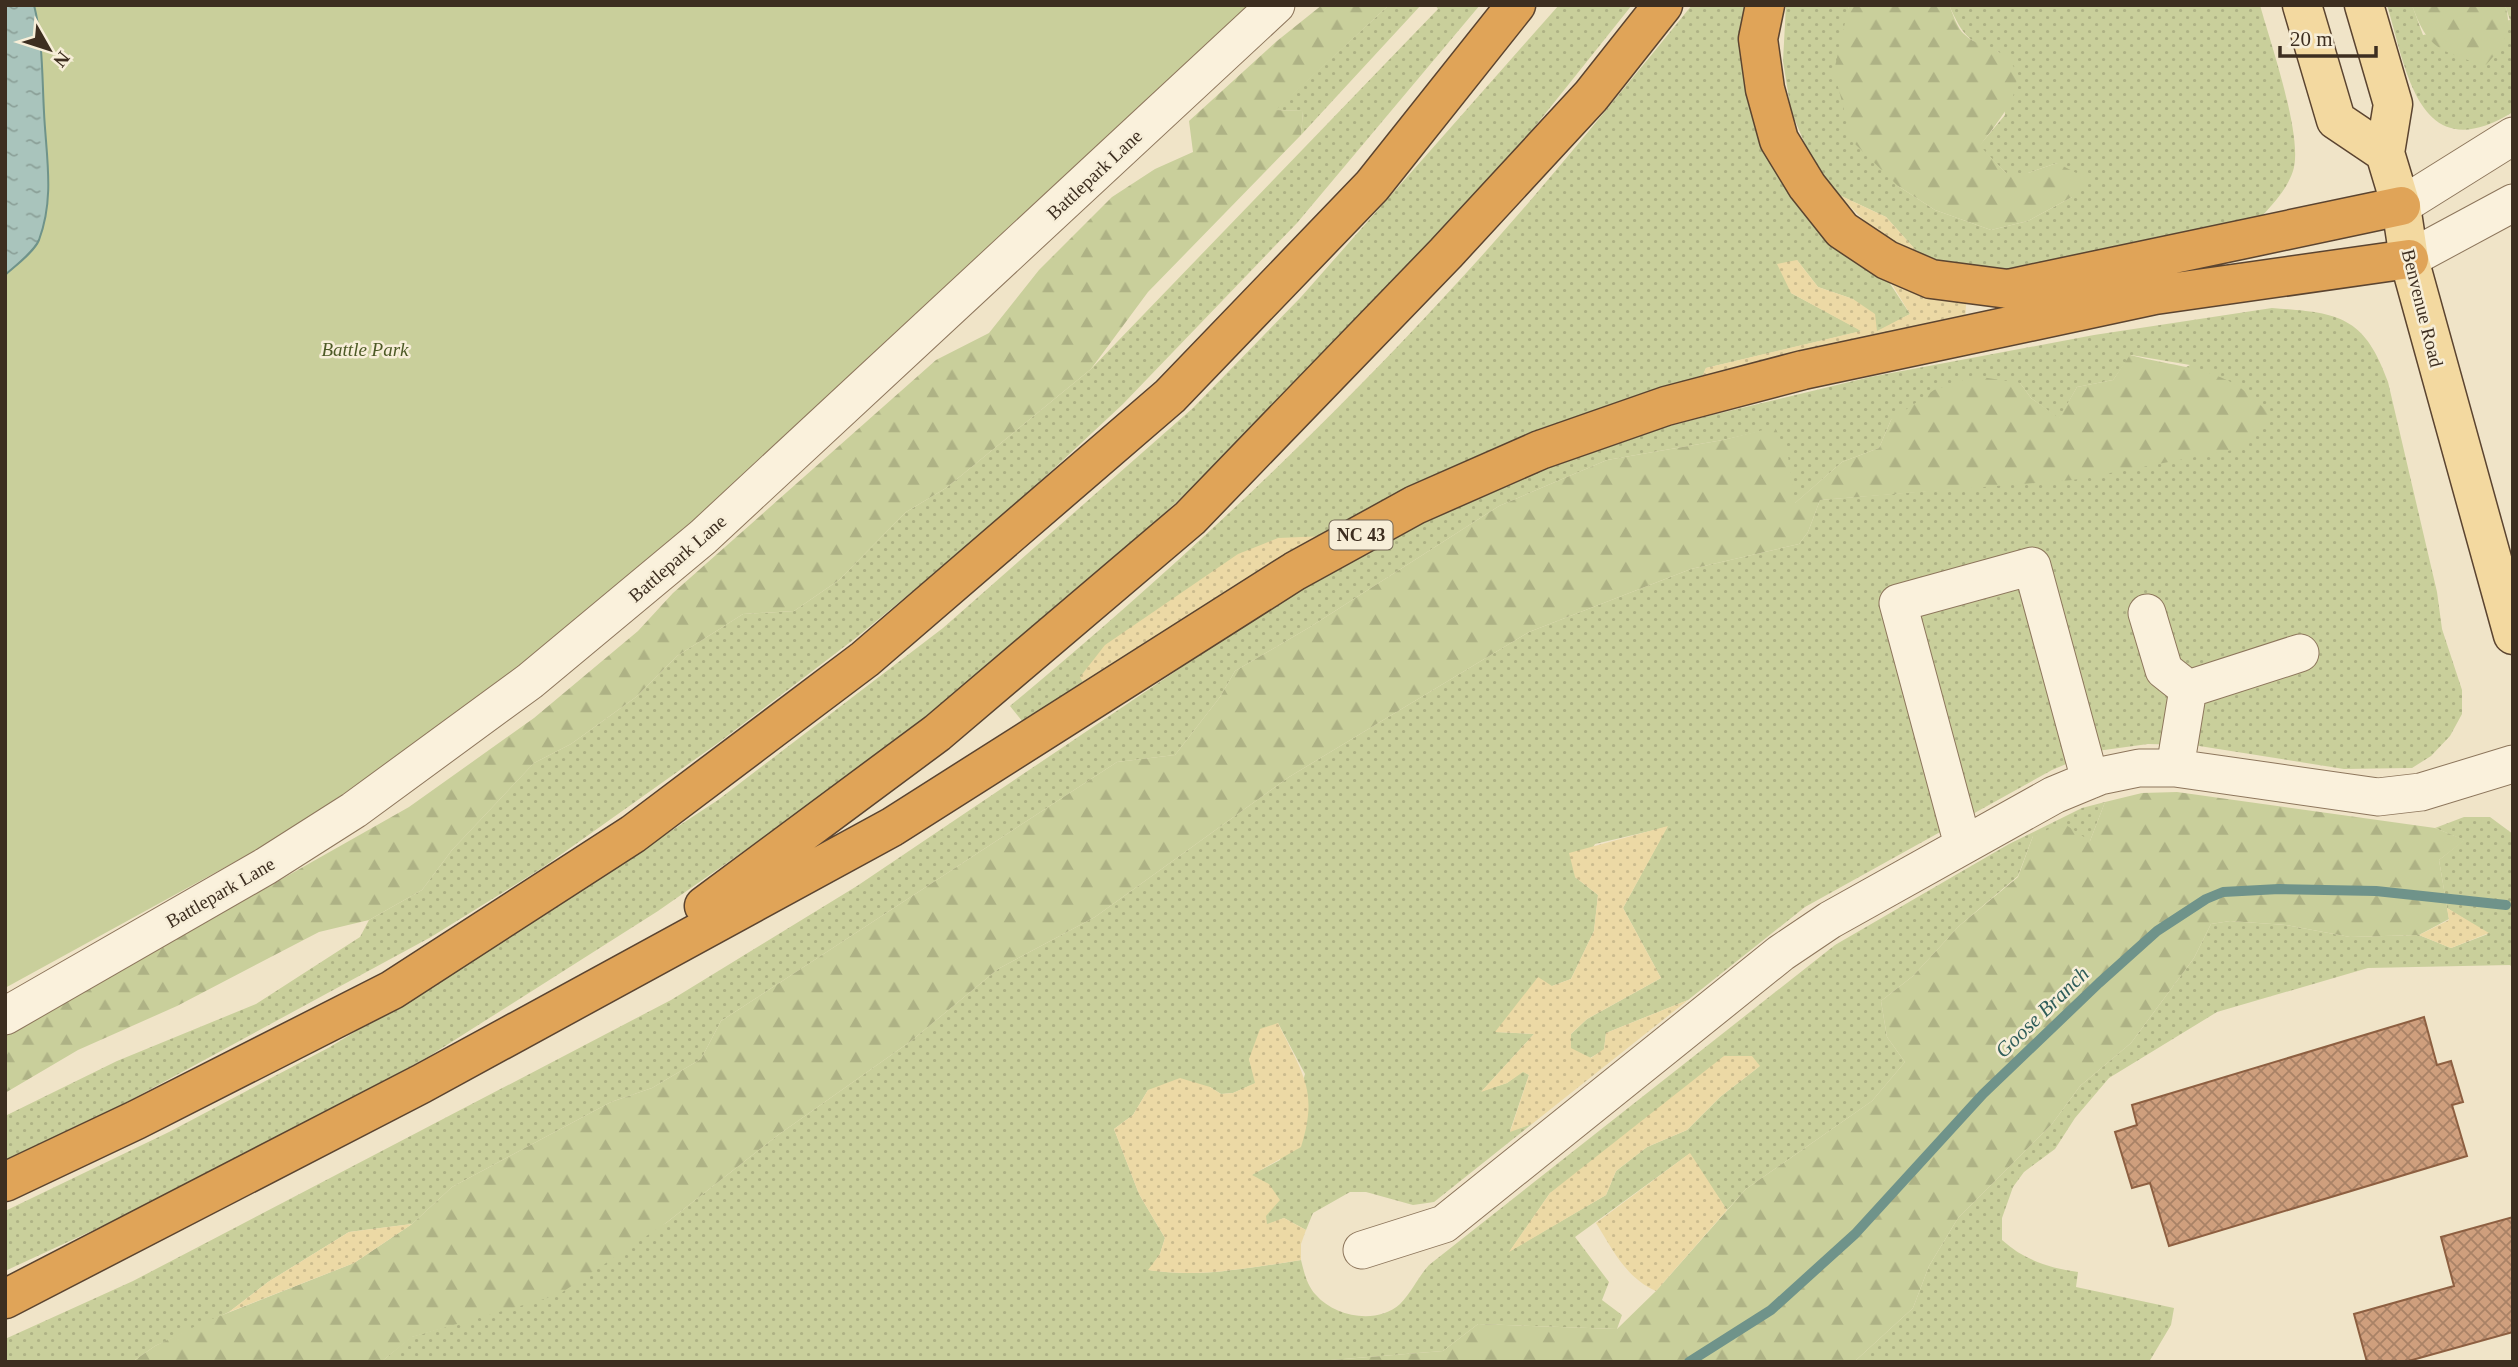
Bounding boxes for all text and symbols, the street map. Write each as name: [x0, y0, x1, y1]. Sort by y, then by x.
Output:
north arrow: [14, 14, 84, 84]
scale bar: [2280, 14, 2376, 58]
text: 20 m: [2290, 27, 2333, 51]
text: N: [49, 47, 74, 72]
street label: Battlepark Lane: [1043, 125, 1146, 224]
street label: Benvenue Road: [2398, 247, 2447, 370]
park label: Battle Park: [321, 339, 409, 360]
street label: Battlepark Lane: [624, 510, 730, 606]
road number: NC 43: [1330, 520, 1392, 550]
street label: Battlepark Lane: [162, 853, 278, 932]
water label: Goose Branch: [1990, 961, 2094, 1063]

